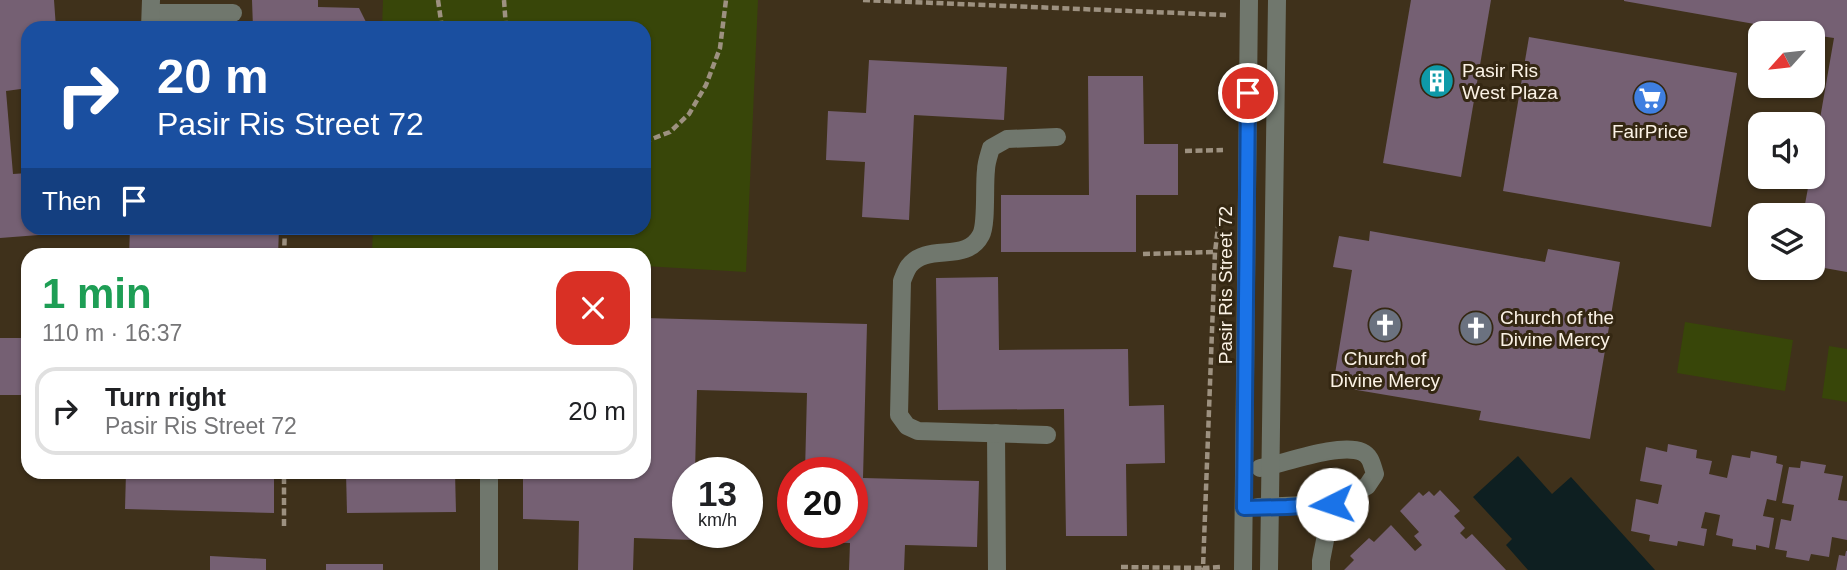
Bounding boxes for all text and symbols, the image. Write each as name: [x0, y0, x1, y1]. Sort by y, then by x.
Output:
north arrow: [1748, 21, 1825, 98]
map controls: [1748, 21, 1825, 280]
icon: right: [42, 49, 133, 140]
text: 20 m: [157, 49, 269, 103]
place label: Pasir Ris West Plaza: [1462, 60, 1558, 103]
building icon: Pasir Ris West Plaza: [1418, 62, 1456, 100]
pin: [1218, 63, 1278, 123]
icon: arrive: [1229, 74, 1267, 112]
supermarket icon: FairPrice: [1631, 79, 1669, 117]
text: Pasir Ris Street 72: [157, 106, 424, 142]
button: sound: [1748, 112, 1825, 189]
place label: FairPrice: [1612, 121, 1688, 142]
icon: arrive: [115, 182, 153, 220]
text: Then: [42, 186, 101, 216]
button: layers: [1748, 203, 1825, 280]
street label: Pasir Ris Street 72: [1215, 206, 1236, 364]
text: 1 min: [42, 270, 152, 317]
button: close: [556, 271, 630, 345]
church icon: Church of Divine Mercy: [1366, 306, 1404, 344]
place label: Church of the Divine Mercy: [1500, 307, 1614, 350]
church icon: Church of the Divine Mercy: [1457, 309, 1495, 347]
text: 110 m · 16:37: [42, 320, 182, 346]
place label: Church of Divine Mercy: [1330, 348, 1440, 391]
text: Turn right: [105, 382, 226, 412]
icon: right: [46, 392, 84, 430]
text: 20 m: [568, 396, 626, 426]
text: Pasir Ris Street 72: [105, 413, 297, 439]
speed limit sign: 20: [777, 457, 868, 548]
position arrow: [1295, 467, 1369, 541]
text: 13: [698, 474, 737, 513]
text: km/h: [698, 510, 737, 530]

